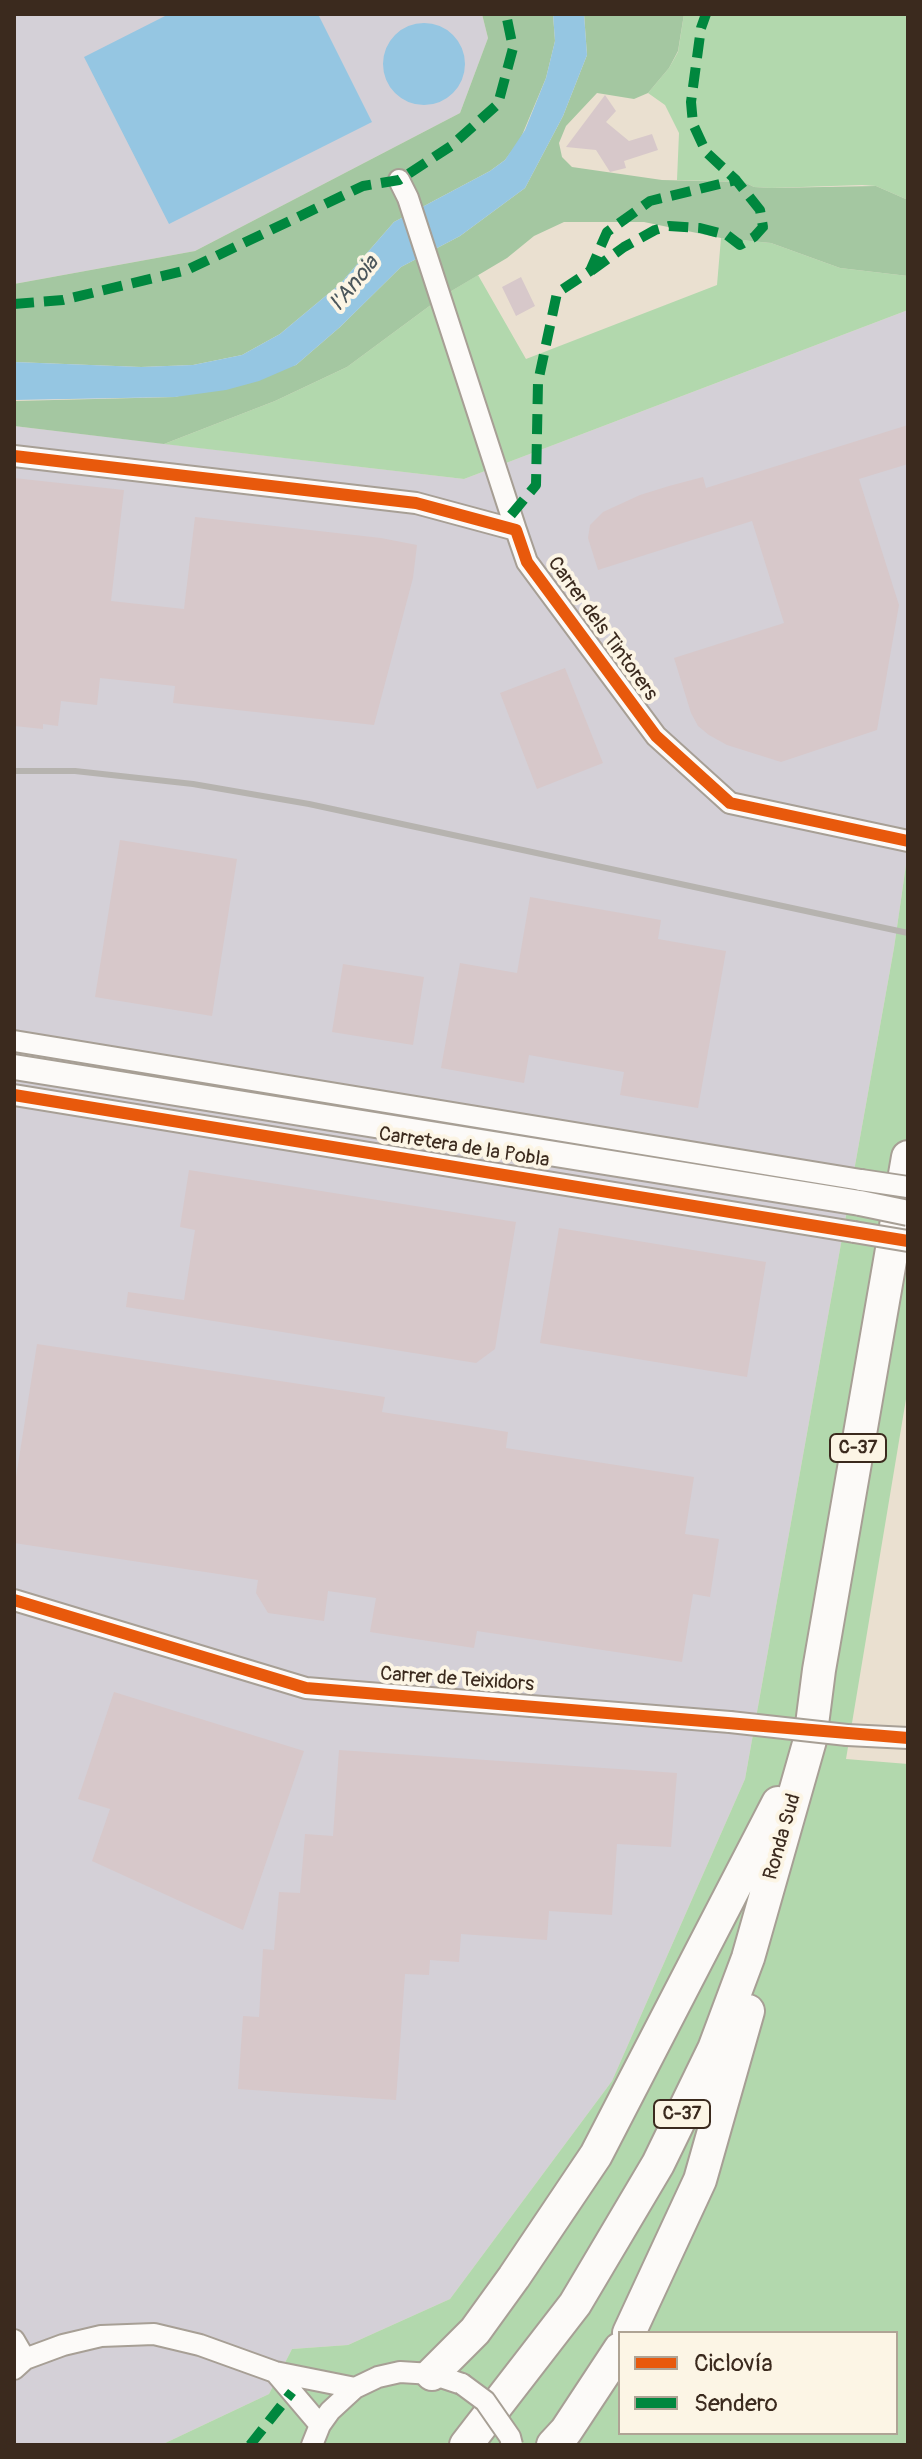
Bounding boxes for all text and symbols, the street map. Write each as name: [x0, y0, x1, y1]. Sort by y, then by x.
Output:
water label: l'Anoia: [325, 251, 385, 317]
street label: Carrer dels Tintorers: [542, 552, 662, 706]
street label: Carretera de la Pobla: [377, 1123, 551, 1173]
road number: C-37: [830, 1434, 886, 1462]
street label: Carrer de Teixidors: [379, 1663, 535, 1697]
street label: Ronda Sud: [759, 1791, 807, 1883]
road number: C-37: [654, 2100, 710, 2128]
legend: [618, 2331, 898, 2435]
text: Ciclovía: [694, 2349, 773, 2378]
text: Sendero: [694, 2389, 778, 2418]

